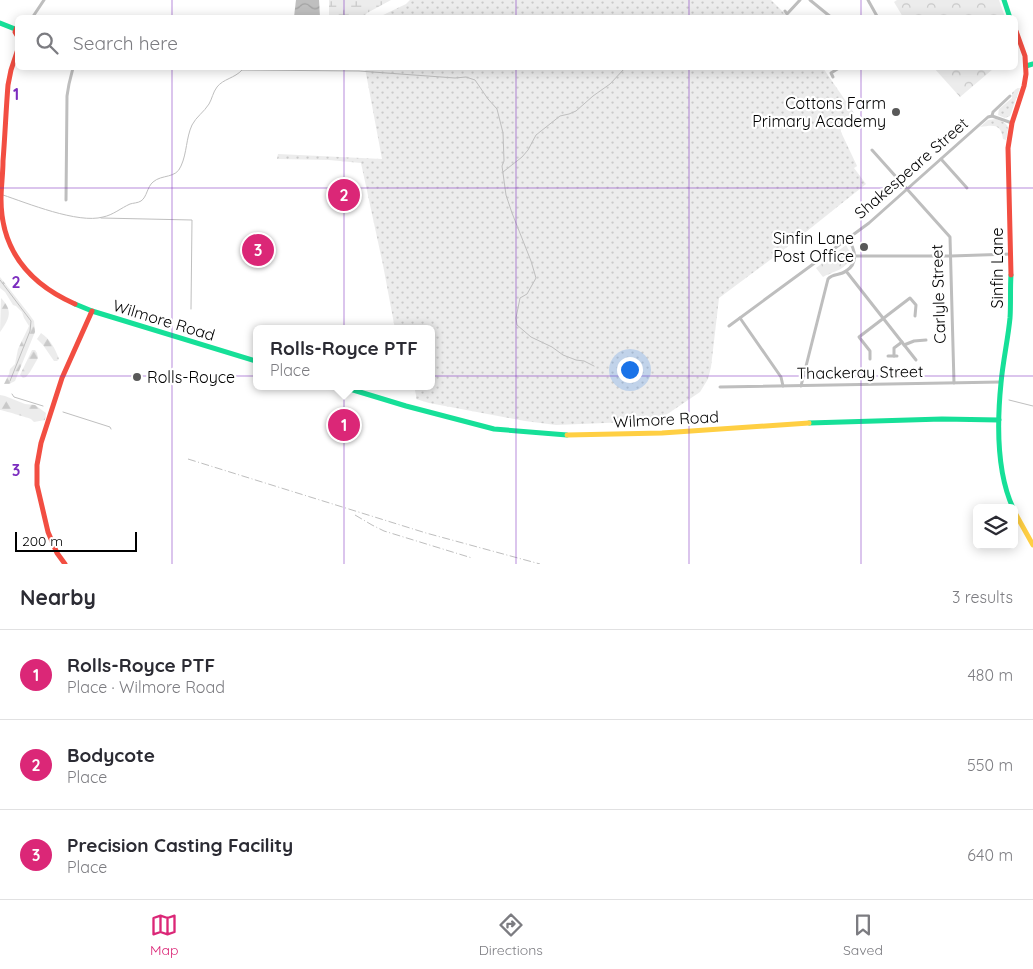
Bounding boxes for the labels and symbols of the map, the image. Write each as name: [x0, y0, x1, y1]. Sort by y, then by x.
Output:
text: 1: [13, 84, 19, 104]
place label: Cottons Farm Primary Academy: [752, 93, 886, 131]
marker: Cottons Farm Primary Academy: [890, 106, 902, 118]
street label: Shakespeare Street: [850, 113, 972, 223]
pin: 2: [328, 176, 360, 214]
place label: Sinfin Lane Post Office: [773, 228, 854, 266]
street label: Sinfin Lane: [987, 228, 1007, 308]
pin: 3: [242, 231, 274, 269]
marker: Sinfin Lane Post Office: [858, 241, 870, 253]
street label: Carlyle Street: [926, 244, 950, 344]
text: 2: [11, 272, 21, 292]
street label: Wilmore Road: [111, 295, 217, 345]
your location: [617, 357, 643, 383]
street label: Thackeray Street: [796, 361, 924, 383]
place label: Rolls-Royce: [147, 367, 235, 387]
marker: Rolls-Royce: [131, 371, 143, 383]
pin: 1: [328, 406, 360, 444]
street label: Wilmore Road: [613, 406, 719, 432]
text: 3: [12, 460, 20, 480]
scale bar: [15, 529, 138, 552]

